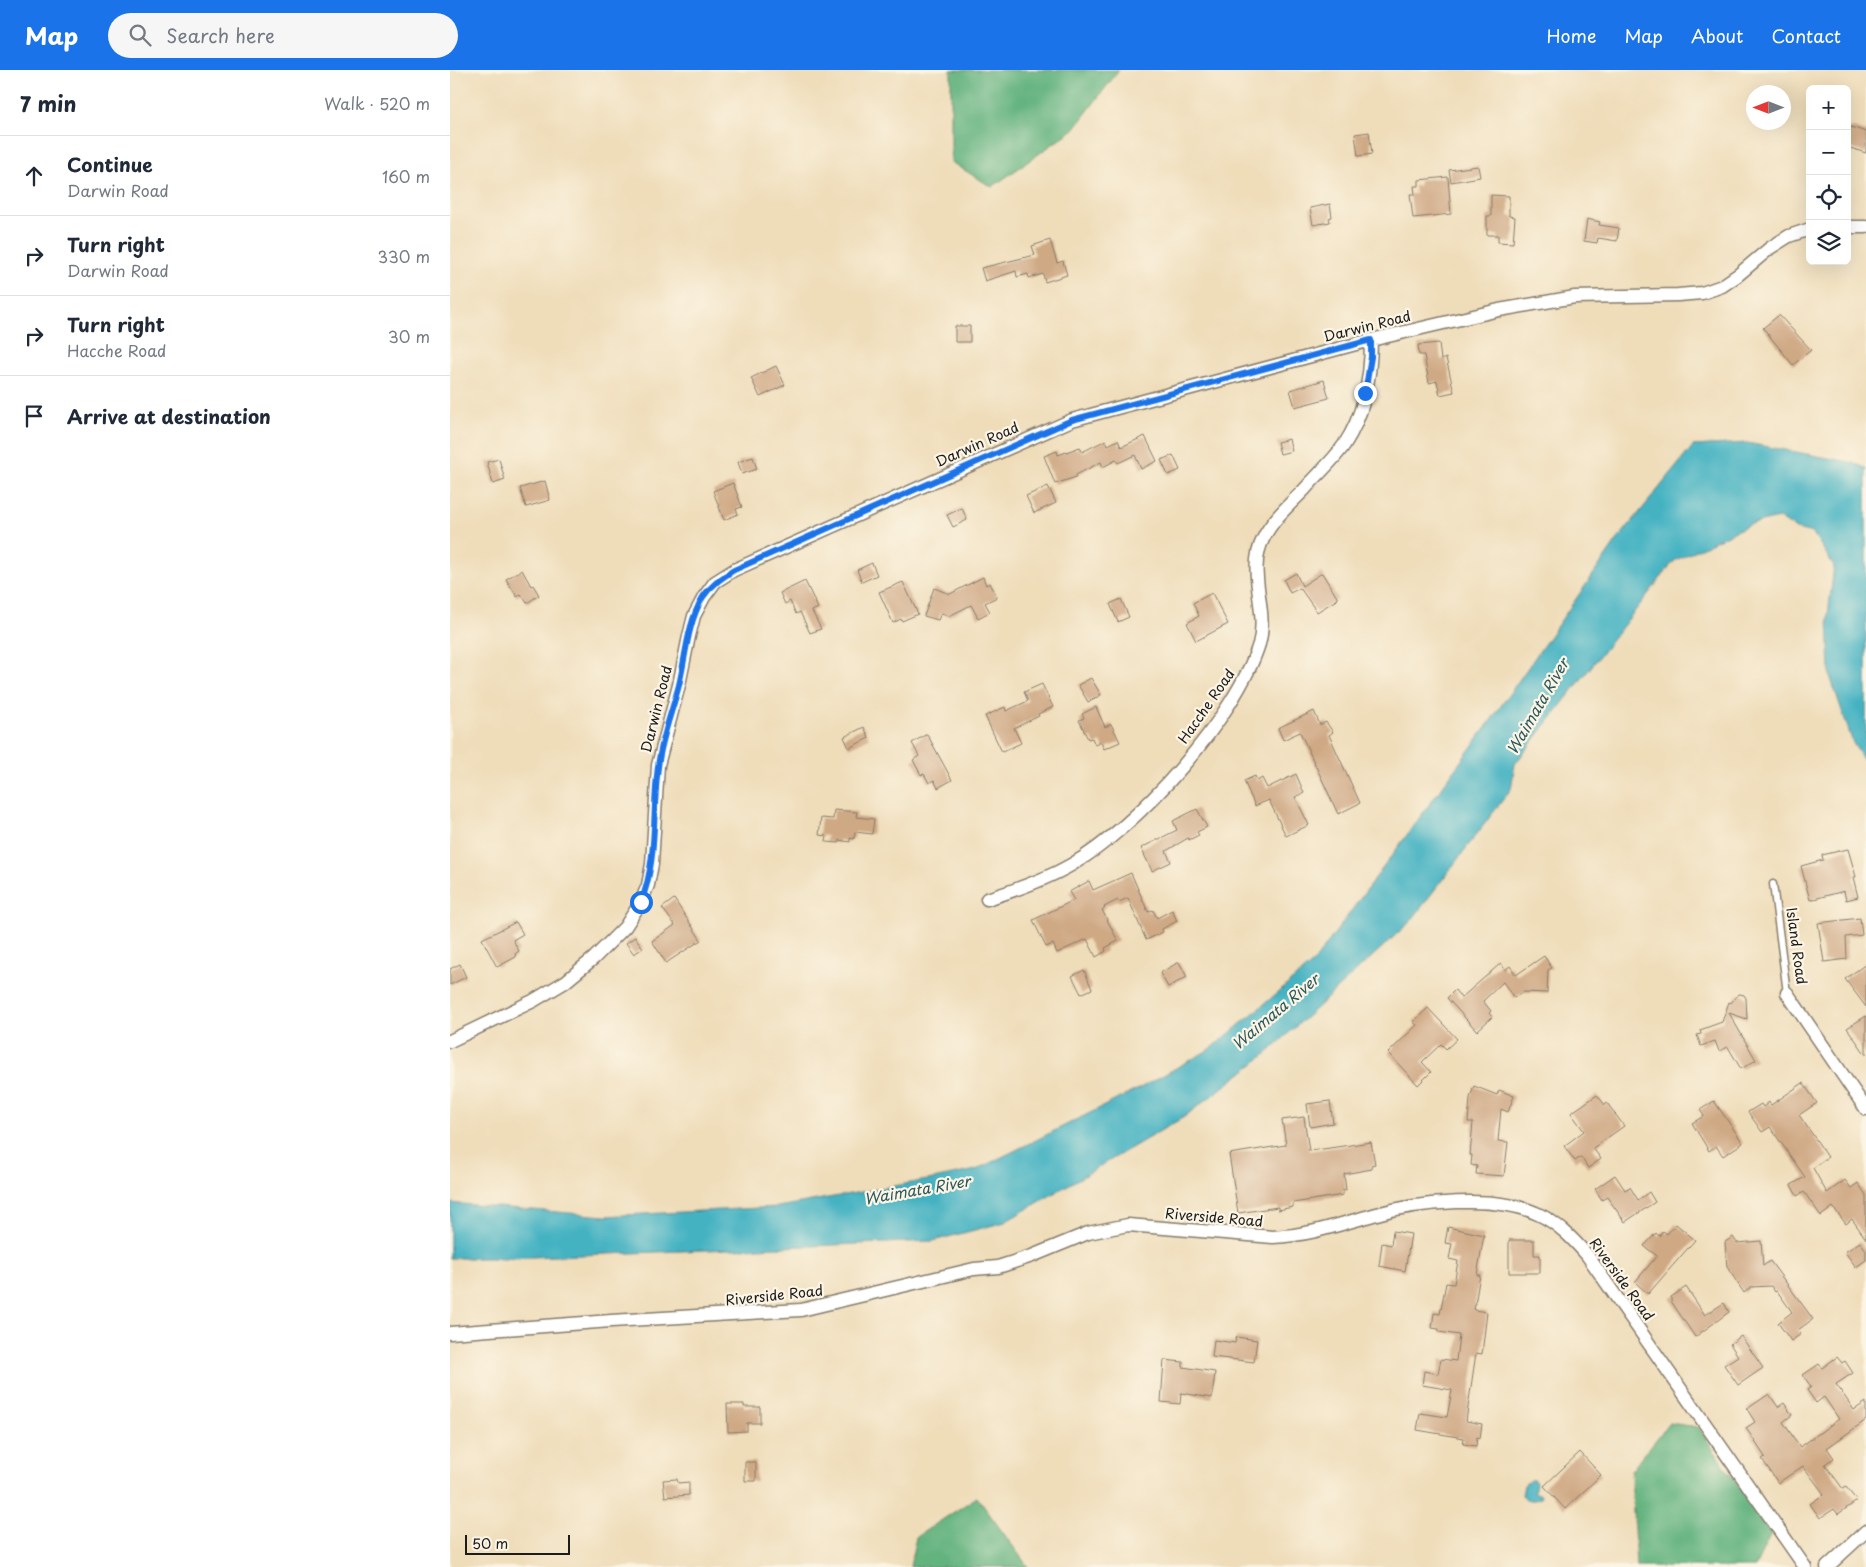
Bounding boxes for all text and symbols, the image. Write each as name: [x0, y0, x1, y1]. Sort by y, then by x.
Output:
search box: [108, 13, 458, 58]
text: Map: [25, 17, 78, 53]
icon: search: [126, 21, 154, 49]
text: Search here: [166, 21, 275, 49]
text: Home: [1546, 22, 1596, 49]
text: Map: [1624, 22, 1663, 49]
text: About: [1691, 22, 1743, 49]
text: Contact: [1771, 22, 1841, 49]
north arrow: [1746, 85, 1791, 130]
map controls: [1806, 85, 1851, 265]
button: +: [1806, 85, 1851, 130]
text: 7 min: [20, 87, 76, 119]
text: Walk · 520 m: [324, 91, 430, 115]
button: −: [1806, 130, 1851, 175]
text: Continue: [67, 150, 153, 178]
icon: ahead: [20, 162, 48, 190]
text: 160 m: [382, 164, 430, 188]
button: locate: [1806, 175, 1851, 220]
text: Darwin Road: [67, 178, 169, 202]
button: layers: [1806, 220, 1851, 265]
text: Turn right: [67, 230, 165, 258]
icon: right: [20, 242, 48, 270]
text: 330 m: [377, 244, 430, 268]
text: Darwin Road: [67, 258, 169, 282]
street label: Darwin Road: [1321, 305, 1413, 347]
text: Turn right: [67, 310, 165, 338]
icon: right: [20, 322, 48, 350]
text: 30 m: [388, 324, 430, 348]
text: Hacche Road: [67, 338, 166, 362]
route end: [1354, 382, 1377, 405]
icon: arrive: [20, 402, 48, 430]
text: Arrive at destination: [67, 402, 271, 430]
street label: Darwin Road: [932, 416, 1022, 472]
water label: Waimata River: [1500, 652, 1575, 758]
street label: Darwin Road: [635, 663, 677, 755]
street label: Hacche Road: [1172, 664, 1240, 748]
route start: [630, 891, 653, 914]
street label: Island Road: [1781, 906, 1813, 986]
water label: Waimata River: [1226, 966, 1325, 1054]
water label: Waimata River: [862, 1168, 974, 1210]
street label: Riverside Road: [1164, 1202, 1264, 1232]
street label: Riverside Road: [1585, 1233, 1659, 1325]
street label: Riverside Road: [724, 1279, 824, 1311]
scale bar: [465, 1532, 570, 1555]
text: 50 m: [472, 1533, 508, 1554]

